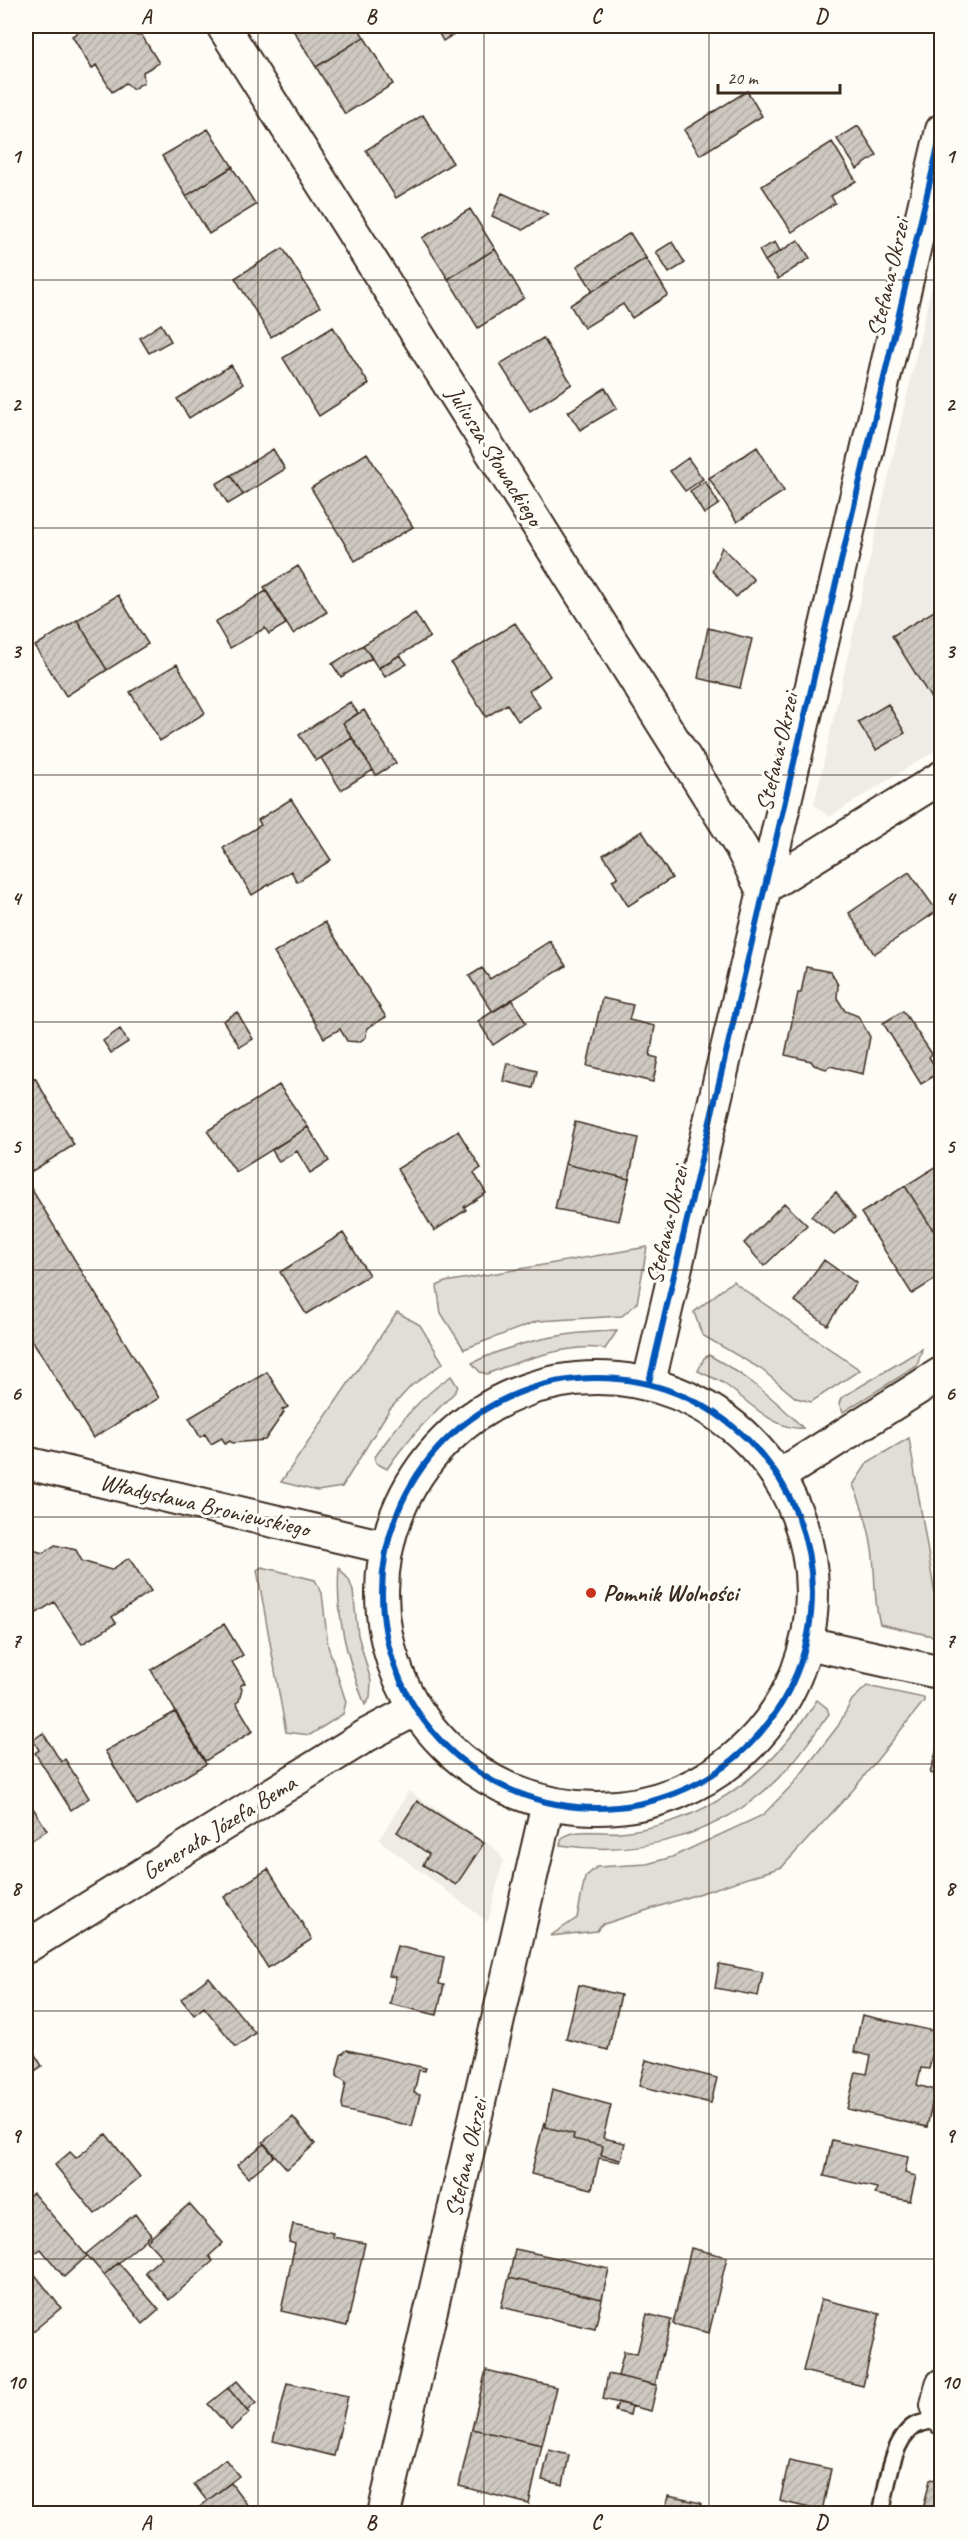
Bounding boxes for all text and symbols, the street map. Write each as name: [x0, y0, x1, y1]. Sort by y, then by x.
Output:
text: A: [141, 4, 153, 29]
text: B: [366, 4, 378, 29]
text: C: [591, 4, 603, 29]
text: D: [815, 4, 829, 29]
scale bar: [718, 57, 840, 95]
text: 20 m: [727, 67, 760, 89]
text: 1: [12, 144, 23, 169]
text: 1: [946, 144, 957, 169]
street label: Stefana Okrzei: [860, 214, 917, 340]
street label: Juliusza Słowackiego: [440, 380, 551, 534]
text: 2: [12, 392, 23, 417]
text: 2: [946, 392, 957, 417]
text: 3: [12, 639, 23, 664]
text: 3: [946, 639, 957, 664]
street label: Stefana Okrzei: [749, 688, 806, 814]
text: 4: [12, 886, 24, 911]
text: 4: [946, 886, 958, 911]
text: 5: [12, 1134, 23, 1159]
text: 5: [946, 1134, 957, 1159]
street label: Stefana Okrzei: [639, 1161, 696, 1287]
text: 6: [11, 1381, 22, 1406]
text: 6: [945, 1381, 956, 1406]
street label: Władysława Broniewskiego: [97, 1466, 315, 1544]
place label: Pomnik Wolności: [603, 1578, 741, 1608]
marker: Pomnik Wolności: [584, 1586, 598, 1600]
text: 7: [12, 1628, 23, 1653]
text: 7: [946, 1628, 957, 1653]
street label: Generała Józefa Bema: [136, 1767, 303, 1886]
text: 8: [12, 1876, 24, 1901]
text: 8: [946, 1876, 958, 1901]
street label: Stefana Okrzei: [438, 2094, 495, 2220]
text: 9: [12, 2123, 23, 2148]
text: 9: [946, 2123, 957, 2148]
text: 10: [7, 2370, 27, 2395]
text: 10: [941, 2370, 961, 2395]
text: A: [141, 2510, 153, 2535]
text: B: [366, 2510, 378, 2535]
text: C: [591, 2510, 603, 2535]
text: D: [815, 2510, 829, 2535]

